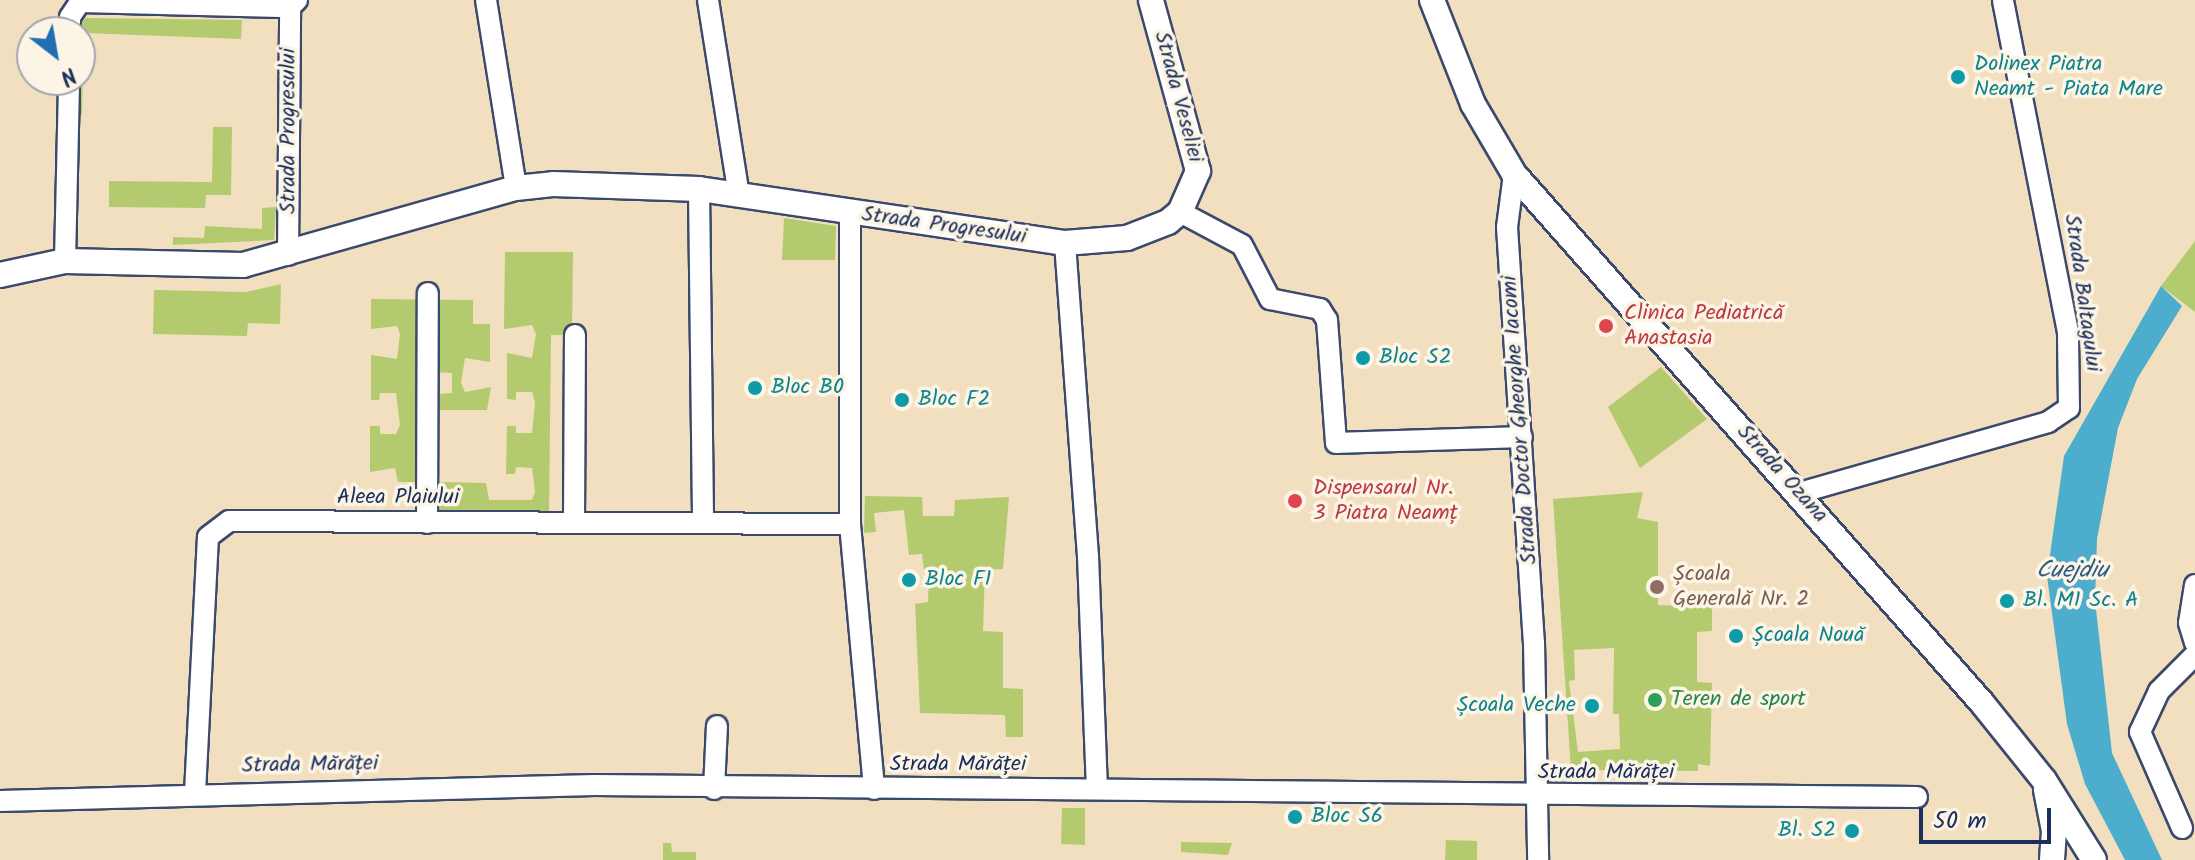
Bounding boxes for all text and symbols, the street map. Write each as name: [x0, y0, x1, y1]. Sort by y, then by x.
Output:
north arrow: [16, 16, 96, 96]
street label: Strada Veseliei: [1148, 29, 1208, 165]
street label: Strada Progresului: [276, 48, 302, 214]
place label: Dolinex Piatra Neamt - Piata Mare: [1974, 51, 2163, 102]
text: N: [53, 57, 83, 94]
marker: Dolinex Piatra Neamt - Piata Mare: [1949, 68, 1967, 86]
street label: Strada Progresului: [860, 201, 1028, 251]
street label: Strada Baltagului: [2058, 213, 2106, 373]
street label: Strada Doctor Gheorghe Iacomi: [1497, 275, 1543, 565]
place label: Clinica Pediatrică Anastasia: [1624, 300, 1783, 352]
marker: Clinica Pediatrică Anastasia: [1595, 315, 1617, 337]
place label: Bloc S2: [1379, 345, 1451, 371]
marker: Bloc S2: [1354, 349, 1372, 367]
place label: Bloc B0: [771, 375, 844, 401]
marker: Bloc B0: [746, 379, 764, 397]
place label: Bloc F2: [918, 387, 990, 413]
marker: Bloc F2: [893, 391, 911, 409]
street label: Strada Ozana: [1731, 419, 1833, 529]
place label: Dispensarul Nr. 3 Piatra Neamț: [1313, 475, 1457, 526]
street label: Aleea Plaiului: [337, 485, 459, 511]
marker: Dispensarul Nr. 3 Piatra Neamț: [1284, 490, 1306, 512]
water label: Cuejdiu: [2036, 557, 2108, 585]
place label: Școala Generală Nr. 2: [1673, 561, 1809, 612]
place label: Bloc F1: [925, 567, 991, 593]
marker: Bloc F1: [900, 571, 918, 589]
marker: Școala Generală Nr. 2: [1648, 578, 1666, 596]
place label: Bl. M1 Sc. A: [2023, 588, 2138, 614]
marker: Bl. M1 Sc. A: [1998, 592, 2016, 610]
place label: Școala Nouă: [1752, 623, 1864, 649]
marker: Școala Nouă: [1727, 627, 1745, 645]
place label: Teren de sport: [1671, 687, 1806, 713]
marker: Teren de sport: [1646, 691, 1664, 709]
place label: Școala Veche: [1456, 693, 1576, 719]
marker: Școala Veche: [1583, 697, 1601, 715]
street label: Strada Mărăței: [242, 751, 378, 779]
street label: Strada Mărăței: [890, 752, 1026, 778]
street label: Strada Mărăței: [1538, 760, 1674, 786]
scale bar: [1923, 792, 2055, 842]
text: 50 m: [1933, 802, 1987, 841]
place label: Bloc S6: [1311, 804, 1383, 830]
marker: Bloc S6: [1286, 808, 1304, 826]
place label: Bl. S2: [1778, 818, 1836, 844]
marker: Bl. S2: [1843, 822, 1861, 840]

